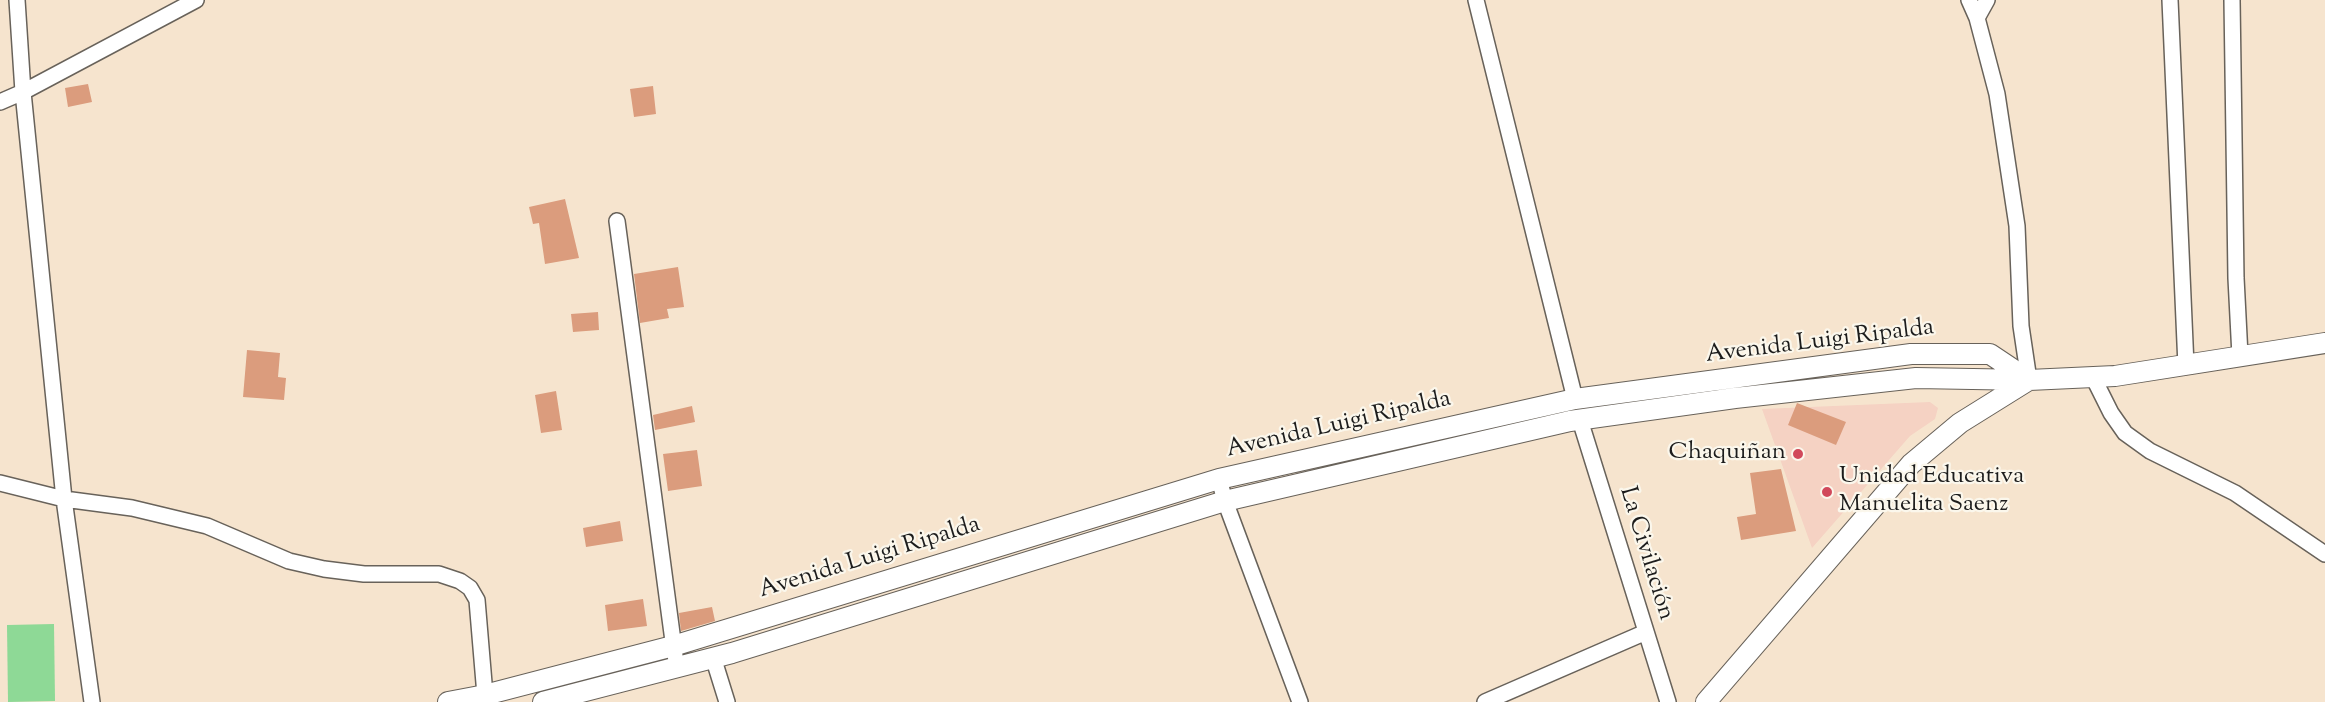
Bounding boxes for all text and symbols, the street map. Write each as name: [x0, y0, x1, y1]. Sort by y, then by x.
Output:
street label: Avenida Luigi Ripalda: [1704, 315, 1936, 371]
street label: Avenida Luigi Ripalda: [1224, 386, 1454, 466]
place label: Chaquiñan: [1669, 440, 1786, 468]
marker: Chaquiñan: [1791, 447, 1805, 461]
place label: Unidad Educativa Manuelita Saenz: [1839, 464, 2024, 520]
street label: La Civilación: [1611, 484, 1679, 624]
marker: Unidad Educativa Manuelita Saenz: [1820, 485, 1834, 499]
street label: Avenida Luigi Ripalda: [756, 512, 984, 606]

